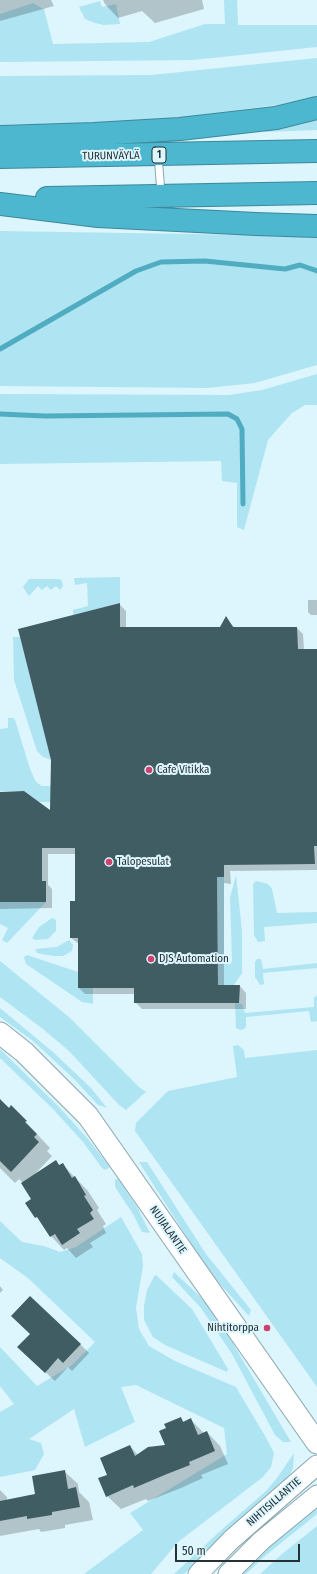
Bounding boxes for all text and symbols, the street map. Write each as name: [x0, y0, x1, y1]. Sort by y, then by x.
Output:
road number: 1: [152, 147, 166, 163]
street label: TURUNVÄYLÄ: [82, 149, 140, 163]
place label: Cafe Vitikka: [157, 763, 209, 777]
marker: Cafe Vitikka: [144, 765, 154, 775]
place label: Talopesulat: [117, 855, 169, 869]
marker: Talopesulat: [104, 857, 114, 867]
place label: DJS Automation: [159, 952, 229, 966]
marker: DJS Automation: [146, 954, 156, 964]
street label: NUIJALANTIE: [147, 1204, 189, 1256]
place label: Nihtitorppa: [207, 1321, 259, 1335]
marker: Nihtitorppa: [262, 1323, 272, 1333]
street label: NIHTISILLANTIE: [244, 1475, 304, 1529]
scale bar: [177, 1536, 302, 1562]
text: 50 m: [182, 1544, 206, 1558]

